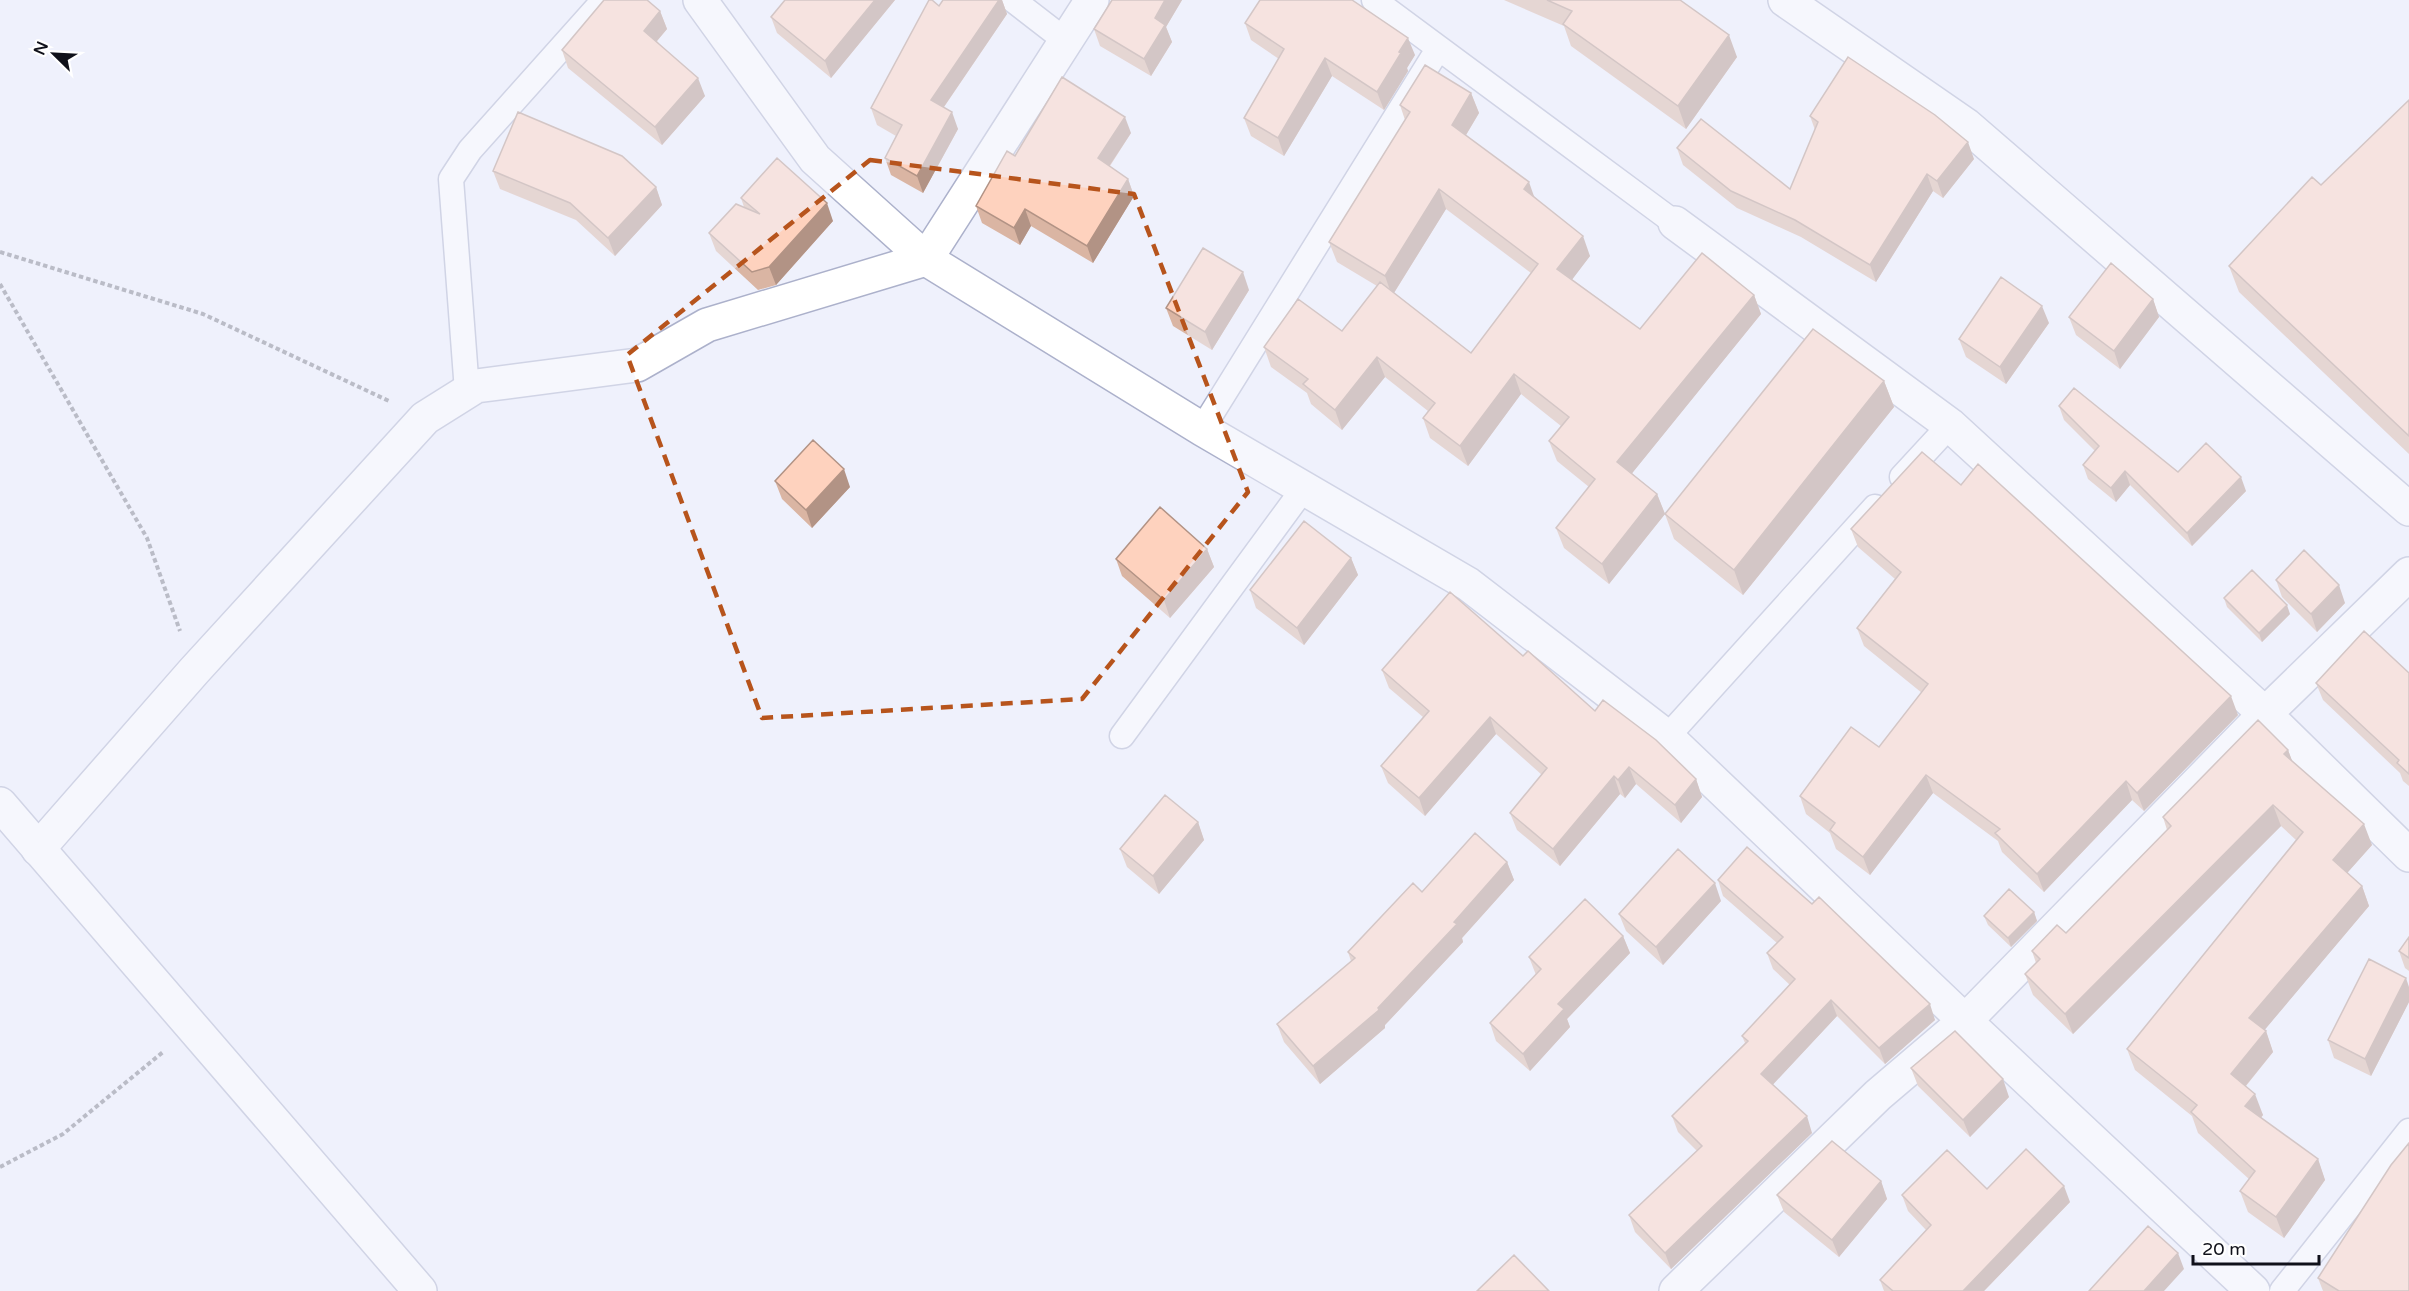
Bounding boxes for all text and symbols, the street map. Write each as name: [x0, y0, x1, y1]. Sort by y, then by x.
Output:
north arrow: [24, 24, 84, 84]
text: N: [29, 38, 53, 58]
scale bar: [2193, 1228, 2319, 1266]
text: 20 m: [2202, 1238, 2246, 1260]

